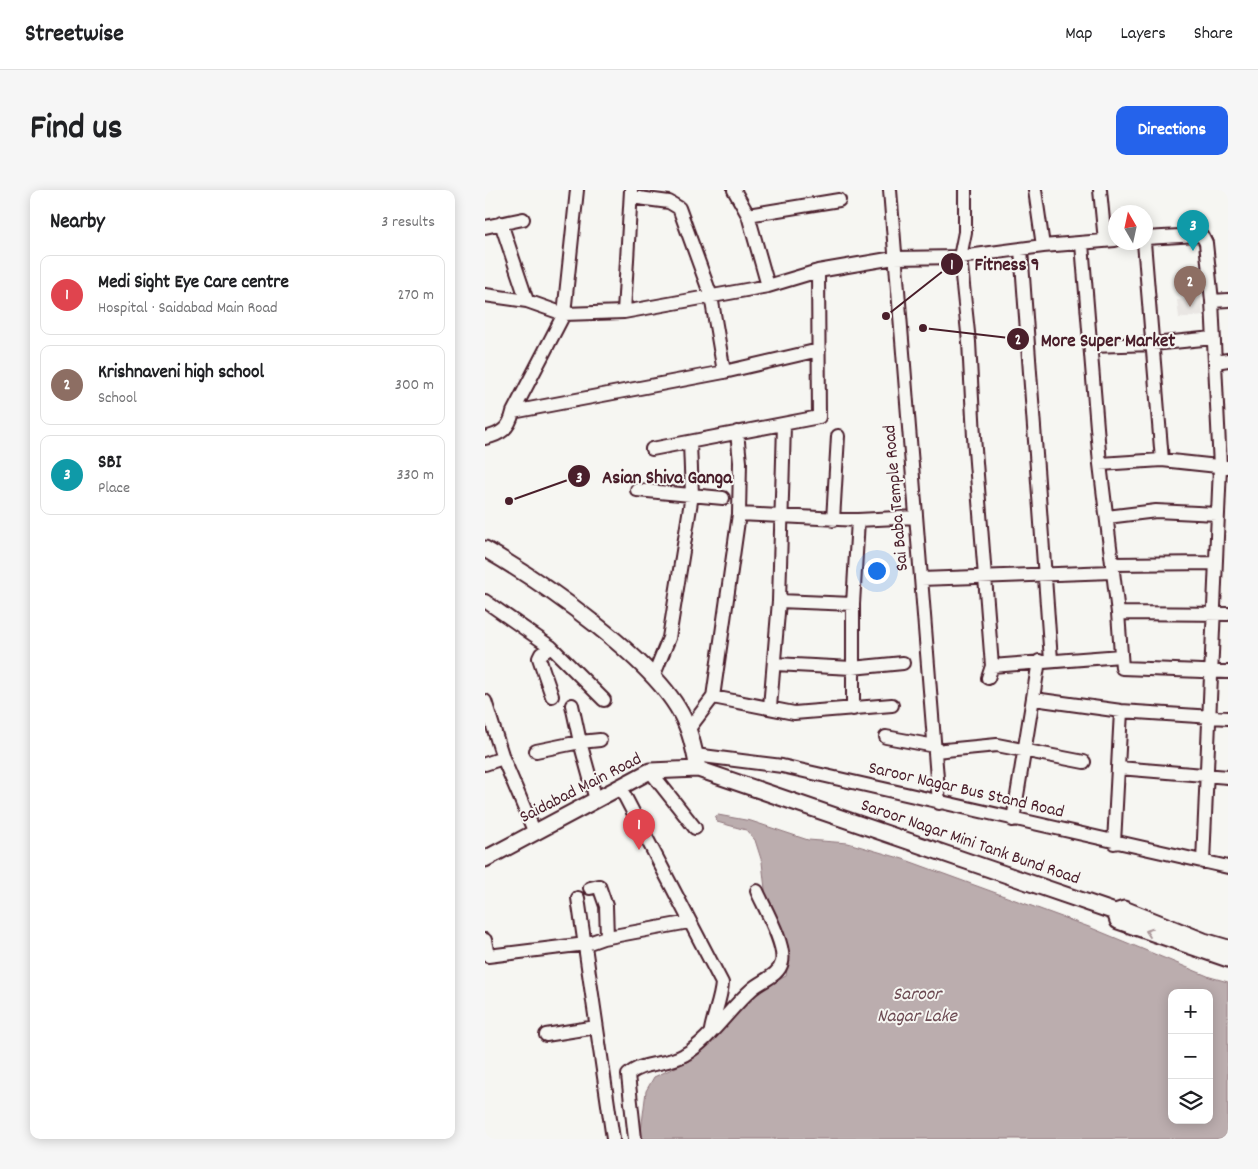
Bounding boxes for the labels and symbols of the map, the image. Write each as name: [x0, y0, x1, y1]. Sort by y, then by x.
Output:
north arrow: [1108, 205, 1153, 250]
pin: 3: [1177, 210, 1209, 251]
callout: Fitness 9: [939, 247, 1049, 281]
text: Fitness 9: [974, 253, 1040, 280]
text: 1: [950, 255, 954, 277]
pin: 2: [1174, 266, 1206, 307]
callout: More Super Market: [1006, 322, 1185, 356]
text: More Super Market: [1041, 329, 1175, 356]
text: 2: [1015, 330, 1021, 352]
street label: Sai Baba Temple Road: [878, 424, 916, 572]
callout: Asian Shiva Ganga: [567, 459, 742, 493]
text: Asian Shiva Ganga: [602, 466, 733, 493]
text: 3: [576, 468, 583, 490]
your location: [864, 558, 890, 584]
street label: Saidabad Main Road: [516, 748, 646, 830]
street label: Saroor Nagar Bus Stand Road: [866, 756, 1066, 826]
street label: Saroor Nagar Mini Tank Bund Road: [857, 794, 1083, 892]
pin: 1: [623, 809, 655, 850]
one-way arrow: [1145, 927, 1154, 937]
water label: Saroor Nagar Lake: [877, 982, 959, 1031]

